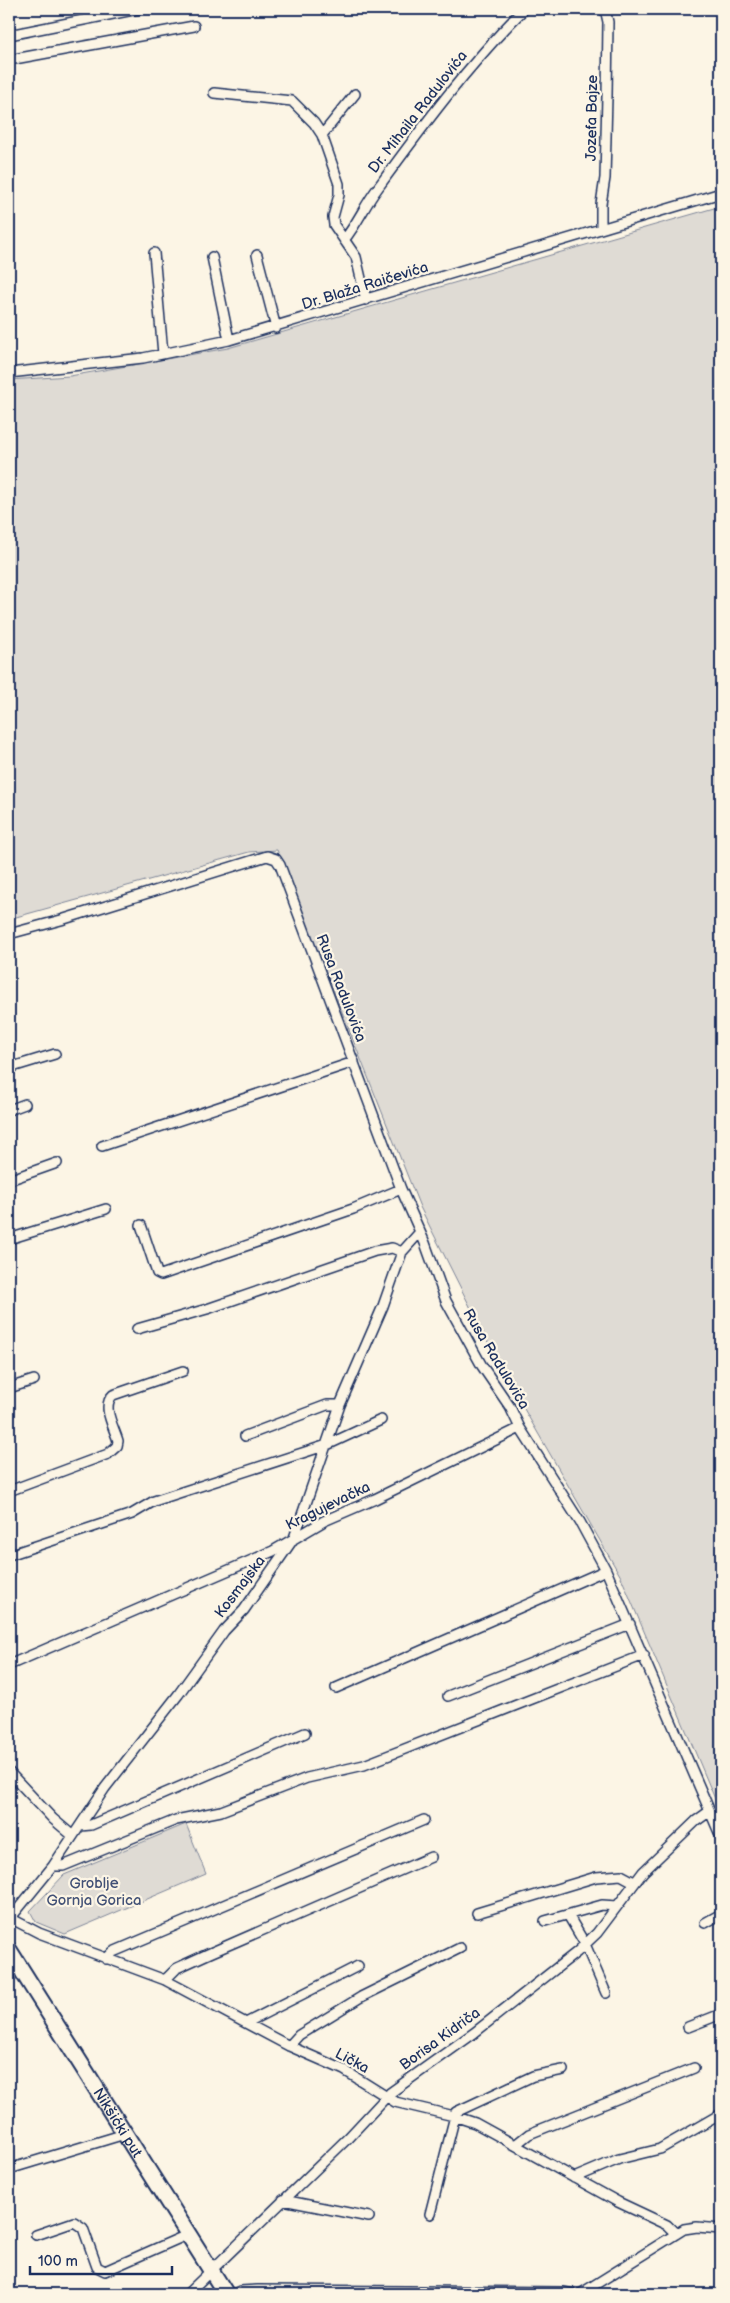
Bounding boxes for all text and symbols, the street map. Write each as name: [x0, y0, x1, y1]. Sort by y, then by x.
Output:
street label: Dr. Mihaila Radulovića: [364, 47, 472, 177]
street label: Jozefa Bajze: [582, 74, 602, 161]
street label: Dr. Blaža Raičevića: [300, 258, 430, 314]
street label: Rusa Radulovića: [312, 931, 370, 1045]
street label: Rusa Radulovića: [458, 1305, 534, 1413]
street label: Kragujevačka: [283, 1477, 373, 1535]
street label: Kosmajska: [210, 1552, 270, 1622]
park label: Groblje Gornja Gorica: [47, 1874, 141, 1910]
street label: Borisa Kidriča: [396, 2003, 484, 2075]
street label: Lička: [332, 2044, 372, 2078]
street label: Nikšićki put: [89, 2084, 147, 2161]
scale bar: [30, 2243, 172, 2275]
text: 100 m: [38, 2252, 78, 2271]

